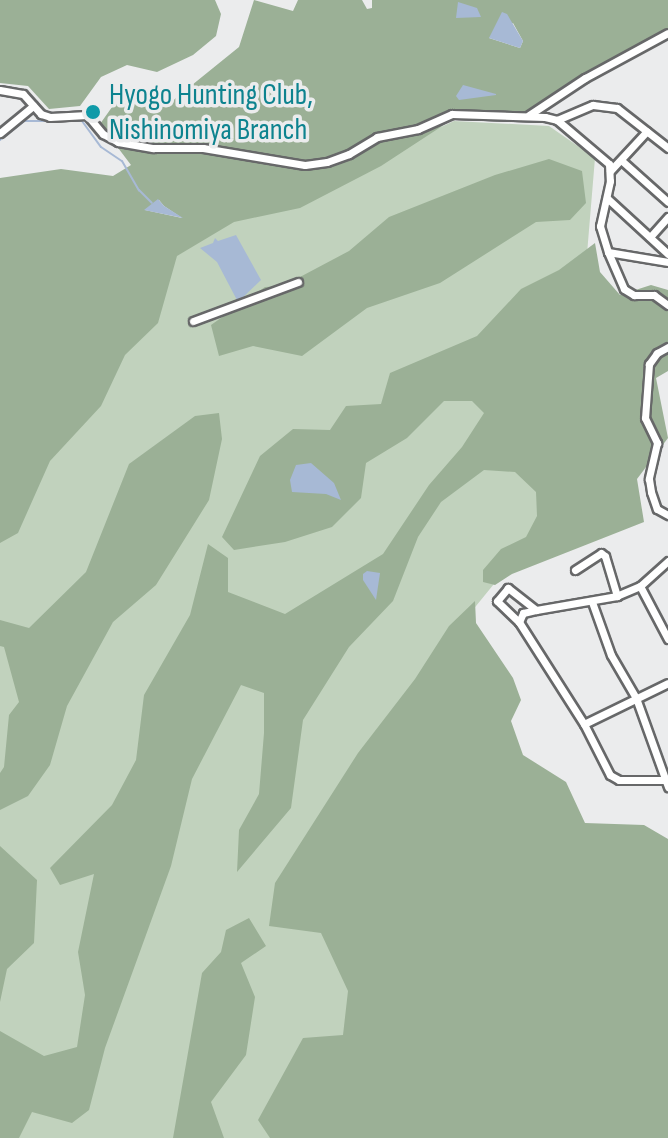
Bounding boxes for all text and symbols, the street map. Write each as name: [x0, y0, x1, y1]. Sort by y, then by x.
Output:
place label: Hyogo Hunting Club, Nishinomiya Branch: [109, 77, 313, 148]
marker: Hyogo Hunting Club, Nishinomiya Branch: [84, 103, 102, 121]

